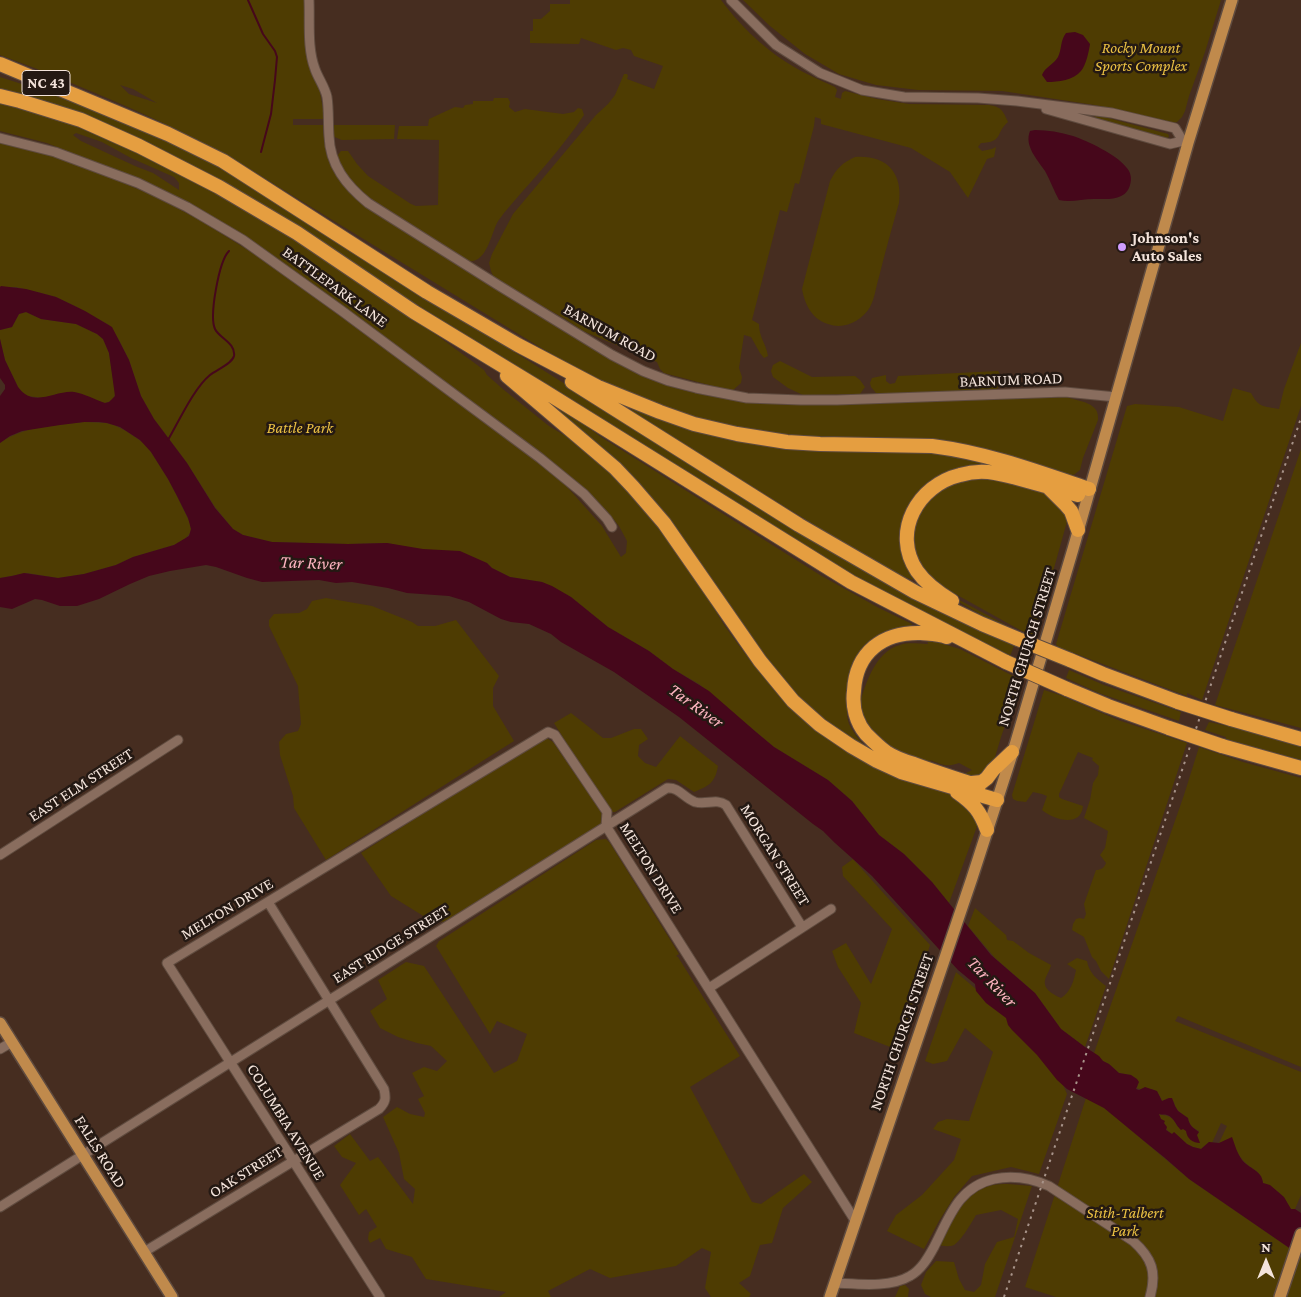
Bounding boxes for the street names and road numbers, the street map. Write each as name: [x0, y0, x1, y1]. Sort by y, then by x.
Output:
road number: NC 43: [22, 70, 70, 96]
street label: BATTLEPARK LANE: [279, 242, 391, 332]
street label: BARNUM ROAD: [560, 300, 660, 366]
street label: BARNUM ROAD: [959, 369, 1063, 391]
street label: NORTH CHURCH STREET: [994, 565, 1060, 729]
street label: EAST ELM STREET: [25, 744, 137, 826]
street label: MORGAN STREET: [736, 801, 814, 909]
street label: MELTON DRIVE: [615, 819, 687, 917]
street label: MELTON DRIVE: [178, 874, 276, 944]
street label: EAST RIDGE STREET: [329, 900, 453, 988]
street label: NORTH CHURCH STREET: [866, 951, 938, 1113]
street label: COLUMBIA AVENUE: [242, 1060, 330, 1184]
street label: FALLS ROAD: [70, 1112, 130, 1192]
street label: OAK STREET: [206, 1142, 286, 1202]

